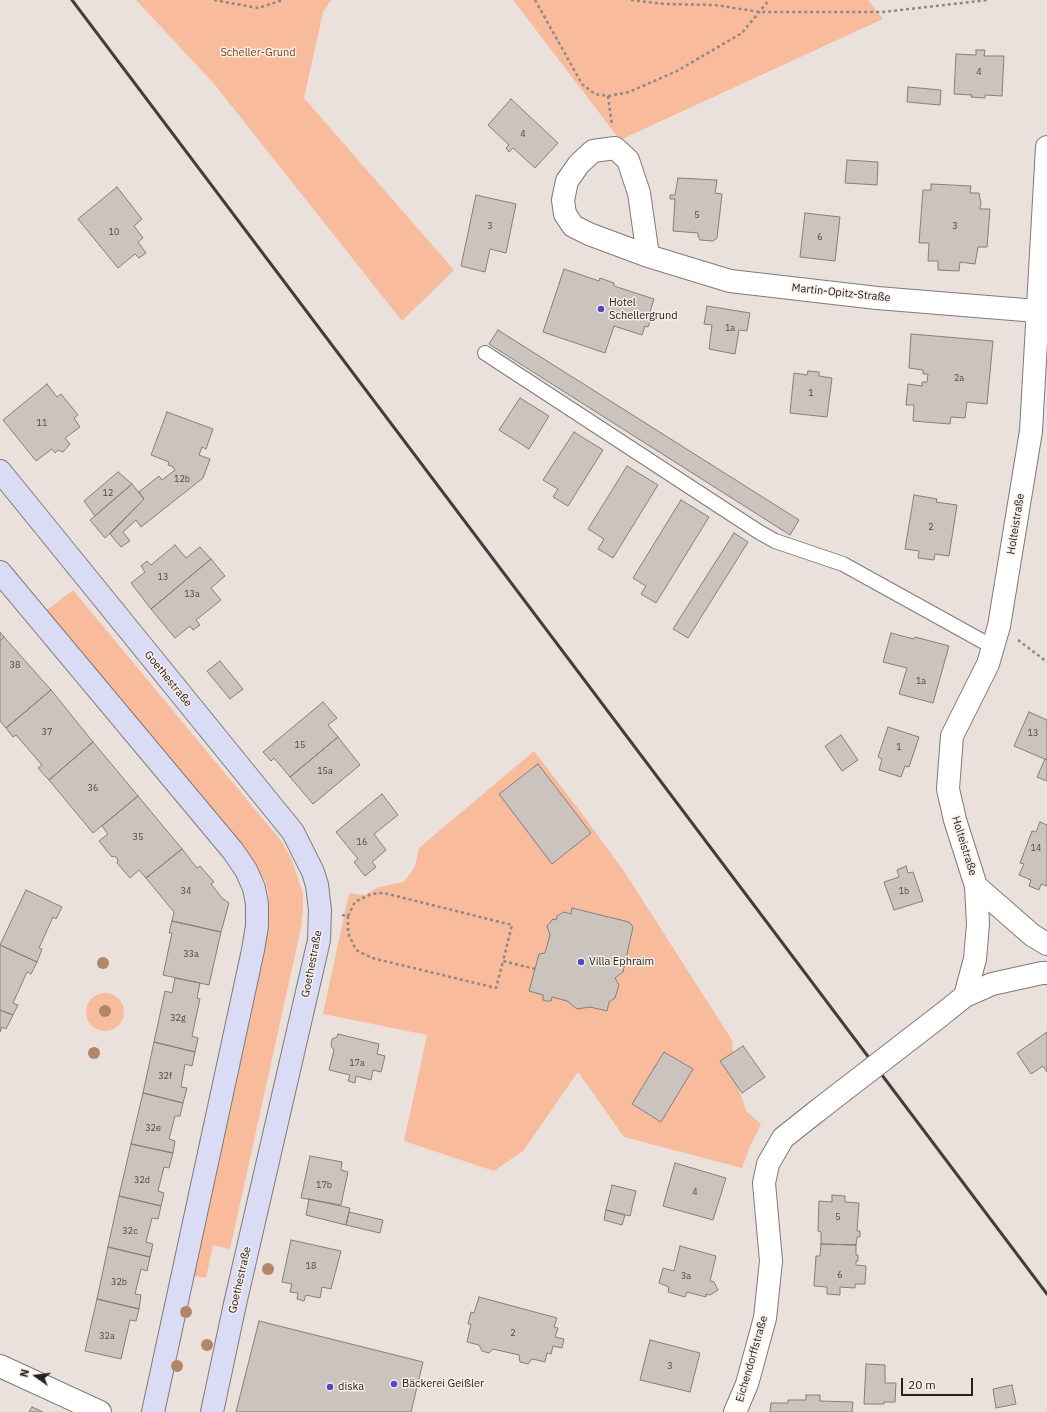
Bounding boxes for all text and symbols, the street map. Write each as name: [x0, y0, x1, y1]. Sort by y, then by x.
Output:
park label: Scheller-Grund: [220, 46, 296, 60]
house number: 4: [976, 67, 982, 77]
house number: 4: [520, 129, 526, 139]
house number: 5: [694, 210, 700, 220]
house number: 3: [487, 221, 493, 231]
house number: 3: [952, 221, 958, 231]
house number: 10: [109, 227, 119, 237]
house number: 6: [817, 232, 823, 242]
street label: Martin-Opitz-Straße: [791, 281, 891, 305]
place label: Hotel Schellergrund: [609, 296, 678, 322]
marker: Hotel Schellergrund: [596, 304, 606, 314]
house number: 1a: [725, 323, 735, 333]
house number: 2a: [954, 373, 964, 383]
house number: 1: [808, 388, 814, 398]
house number: 11: [37, 418, 47, 428]
house number: 12b: [174, 474, 190, 484]
house number: 12: [103, 488, 113, 498]
street label: Holteistraße: [1005, 493, 1027, 555]
house number: 2: [928, 522, 934, 532]
house number: 13: [158, 572, 168, 582]
house number: 13a: [184, 589, 200, 599]
street label: Goethestraße: [141, 648, 195, 710]
house number: 38: [10, 660, 20, 670]
house number: 1a: [916, 676, 926, 686]
house number: 37: [42, 727, 52, 737]
house number: 13: [1028, 728, 1038, 738]
house number: 15: [295, 740, 305, 750]
house number: 1: [896, 742, 902, 752]
house number: 15a: [317, 766, 333, 776]
house number: 36: [88, 783, 98, 793]
street label: Holteistraße: [949, 815, 979, 877]
house number: 35: [133, 832, 143, 842]
house number: 16: [357, 837, 367, 847]
house number: 14: [1031, 843, 1041, 853]
house number: 34: [181, 886, 191, 896]
house number: 1b: [899, 886, 909, 896]
street label: Goethestraße: [299, 929, 325, 999]
house number: 33a: [183, 949, 199, 959]
place label: Villa Ephraim: [589, 955, 654, 969]
marker: Villa Ephraim: [576, 957, 586, 967]
house number: 32g: [170, 1013, 186, 1023]
house number: 17a: [349, 1058, 365, 1068]
house number: 32f: [158, 1071, 172, 1081]
house number: 32e: [145, 1123, 161, 1133]
house number: 32d: [134, 1175, 150, 1185]
house number: 17b: [316, 1180, 332, 1190]
house number: 4: [692, 1187, 698, 1197]
house number: 5: [835, 1212, 841, 1222]
house number: 32c: [122, 1226, 138, 1236]
street label: Goethestraße: [226, 1245, 254, 1315]
house number: 18: [306, 1261, 316, 1271]
house number: 6: [837, 1270, 843, 1280]
house number: 3a: [681, 1271, 691, 1281]
house number: 32b: [111, 1277, 127, 1287]
street label: Eichendorffstraße: [733, 1314, 771, 1404]
house number: 2: [510, 1328, 516, 1338]
house number: 32a: [99, 1331, 115, 1341]
north arrow: [16, 1356, 56, 1396]
house number: 3: [667, 1361, 673, 1371]
text: N: [17, 1368, 32, 1379]
scale bar: [903, 1370, 975, 1396]
place label: Bäckerei Geißler: [402, 1377, 484, 1391]
text: 20 m: [908, 1377, 936, 1392]
marker: Bäckerei Geißler: [389, 1379, 399, 1389]
place label: diska: [338, 1380, 364, 1394]
marker: diska: [325, 1382, 335, 1392]

